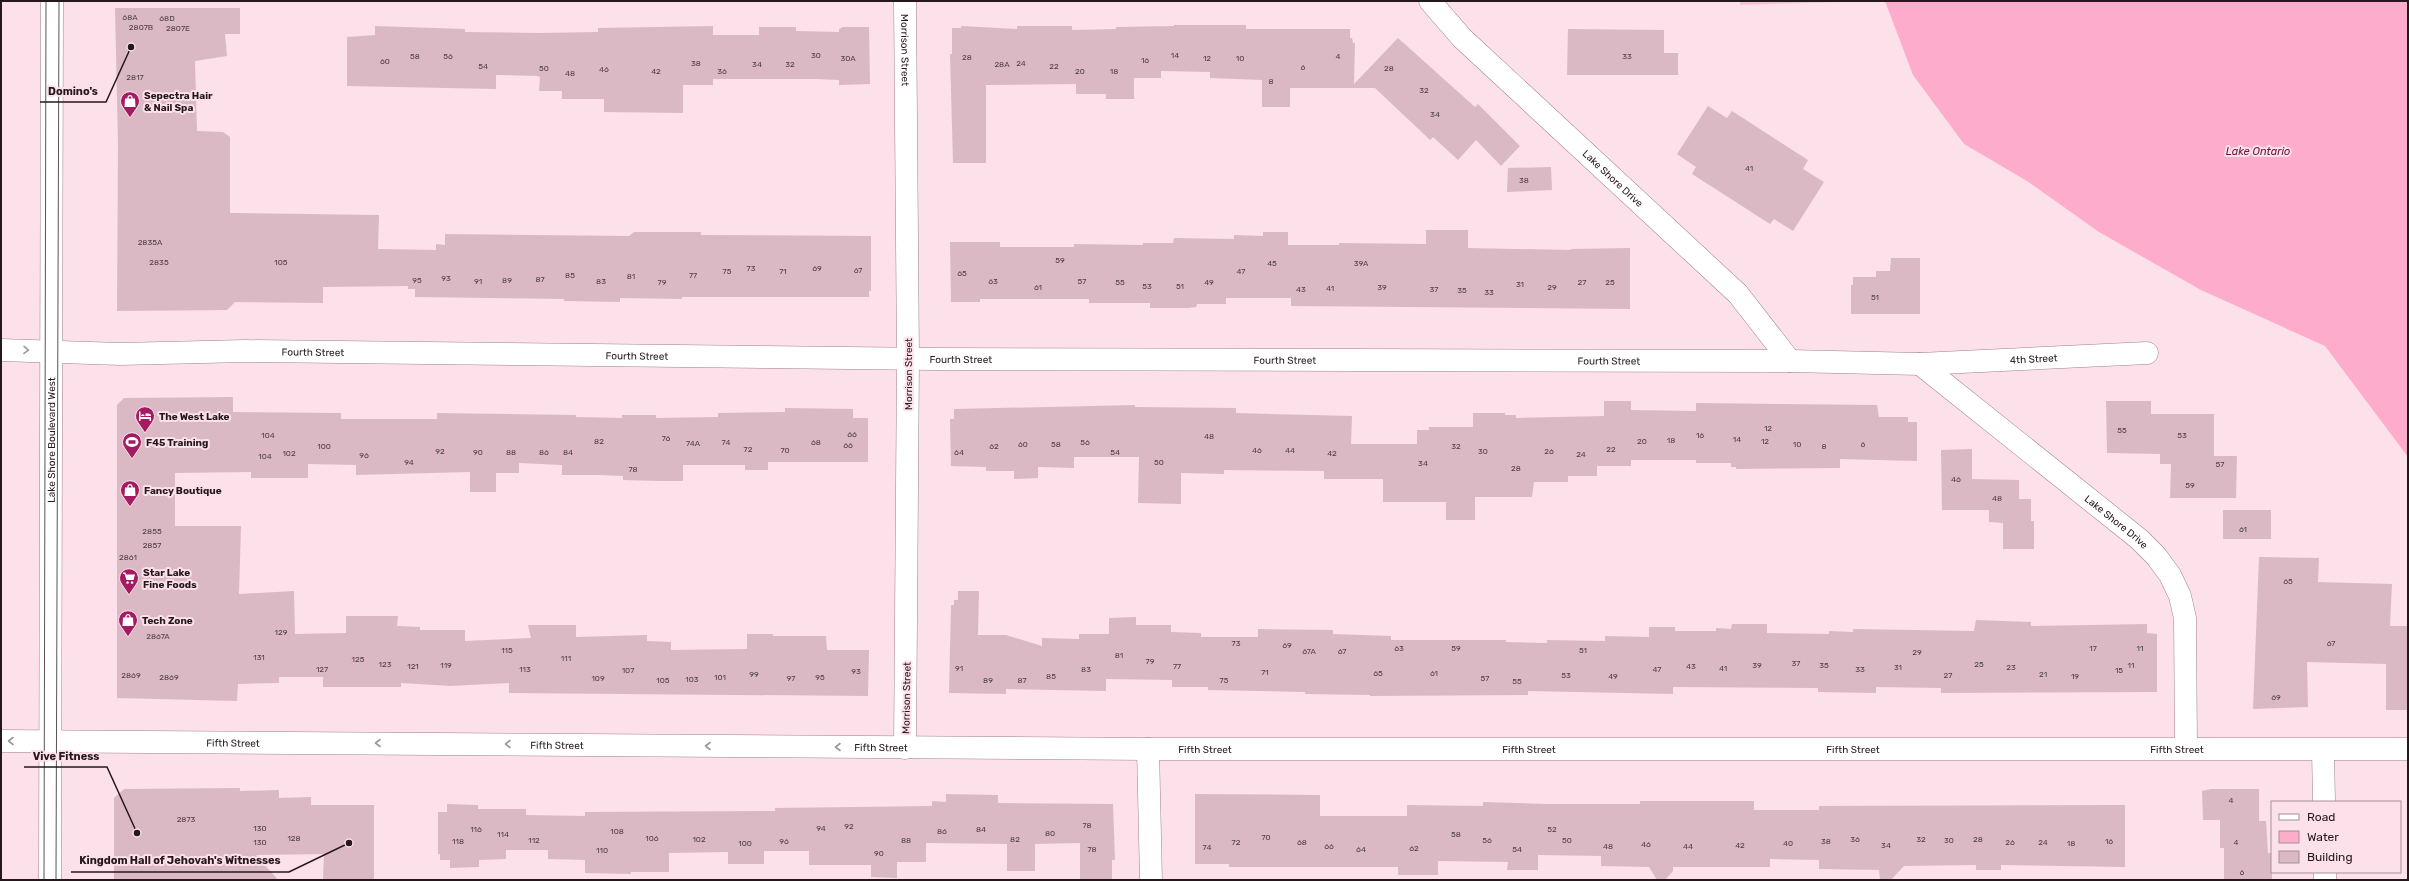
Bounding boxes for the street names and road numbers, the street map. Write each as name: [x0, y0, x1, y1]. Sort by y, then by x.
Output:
street label: Morrison Street: [898, 14, 911, 86]
street label: Lake Shore Drive: [1580, 148, 1645, 210]
street label: Morrison Street: [903, 338, 915, 410]
street label: Fourth Street: [281, 346, 344, 359]
street label: Fourth Street: [605, 350, 668, 363]
street label: 4th Street: [2010, 352, 2058, 367]
street label: Fourth Street: [929, 354, 992, 366]
street label: Fourth Street: [1253, 355, 1316, 367]
street label: Fourth Street: [1577, 356, 1640, 368]
street label: Lake Shore Boulevard West: [46, 377, 58, 503]
street label: Lake Shore Drive: [2082, 493, 2150, 552]
street label: Morrison Street: [900, 662, 914, 734]
street label: Fifth Street: [206, 737, 260, 750]
street label: Fifth Street: [530, 740, 584, 752]
street label: Fifth Street: [854, 742, 908, 754]
street label: Fifth Street: [1178, 744, 1232, 756]
street label: Fifth Street: [1502, 744, 1556, 756]
street label: Fifth Street: [1826, 744, 1880, 756]
street label: Fifth Street: [2150, 744, 2204, 756]

